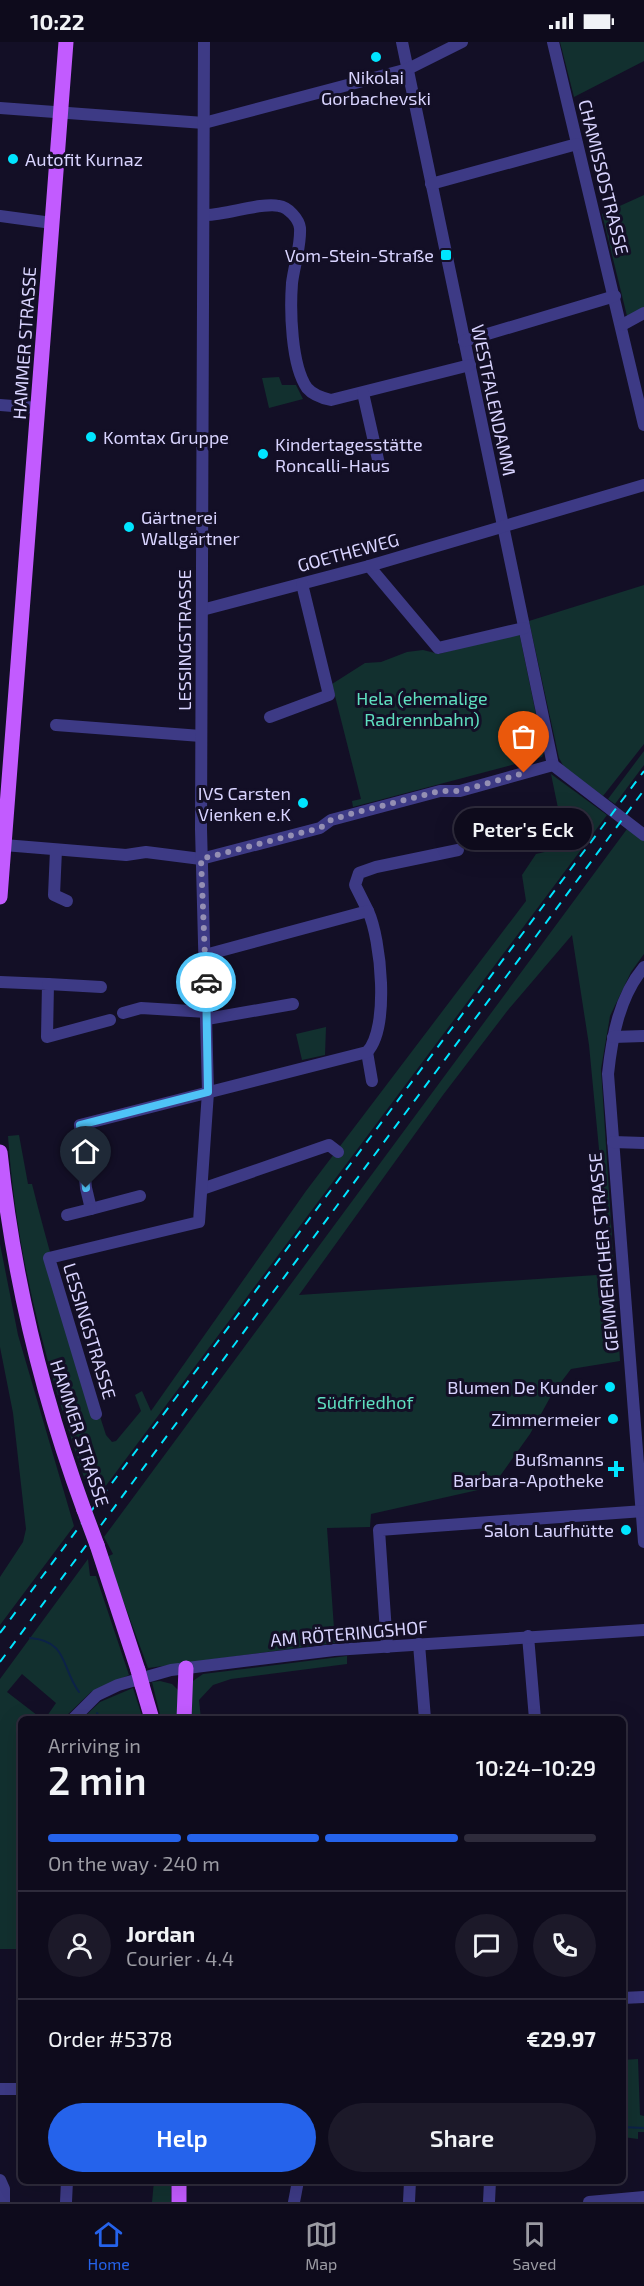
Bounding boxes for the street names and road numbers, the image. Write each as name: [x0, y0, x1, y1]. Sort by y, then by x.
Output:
street label: CHAMISSOSTRASSE: [574, 97, 634, 257]
street label: HAMMER STRASSE: [8, 266, 40, 420]
street label: WESTFALENDAMM: [467, 322, 521, 478]
street label: GOETHEWEG: [295, 528, 401, 576]
street label: LESSINGSTRASSE: [173, 569, 195, 711]
street label: GEMMERICHER STRASSE: [583, 1152, 623, 1352]
street label: LESSINGSTRASSE: [59, 1260, 121, 1402]
street label: HAMMER STRASSE: [46, 1357, 114, 1509]
street label: AM RÖTERINGSHOF: [269, 1615, 429, 1651]

